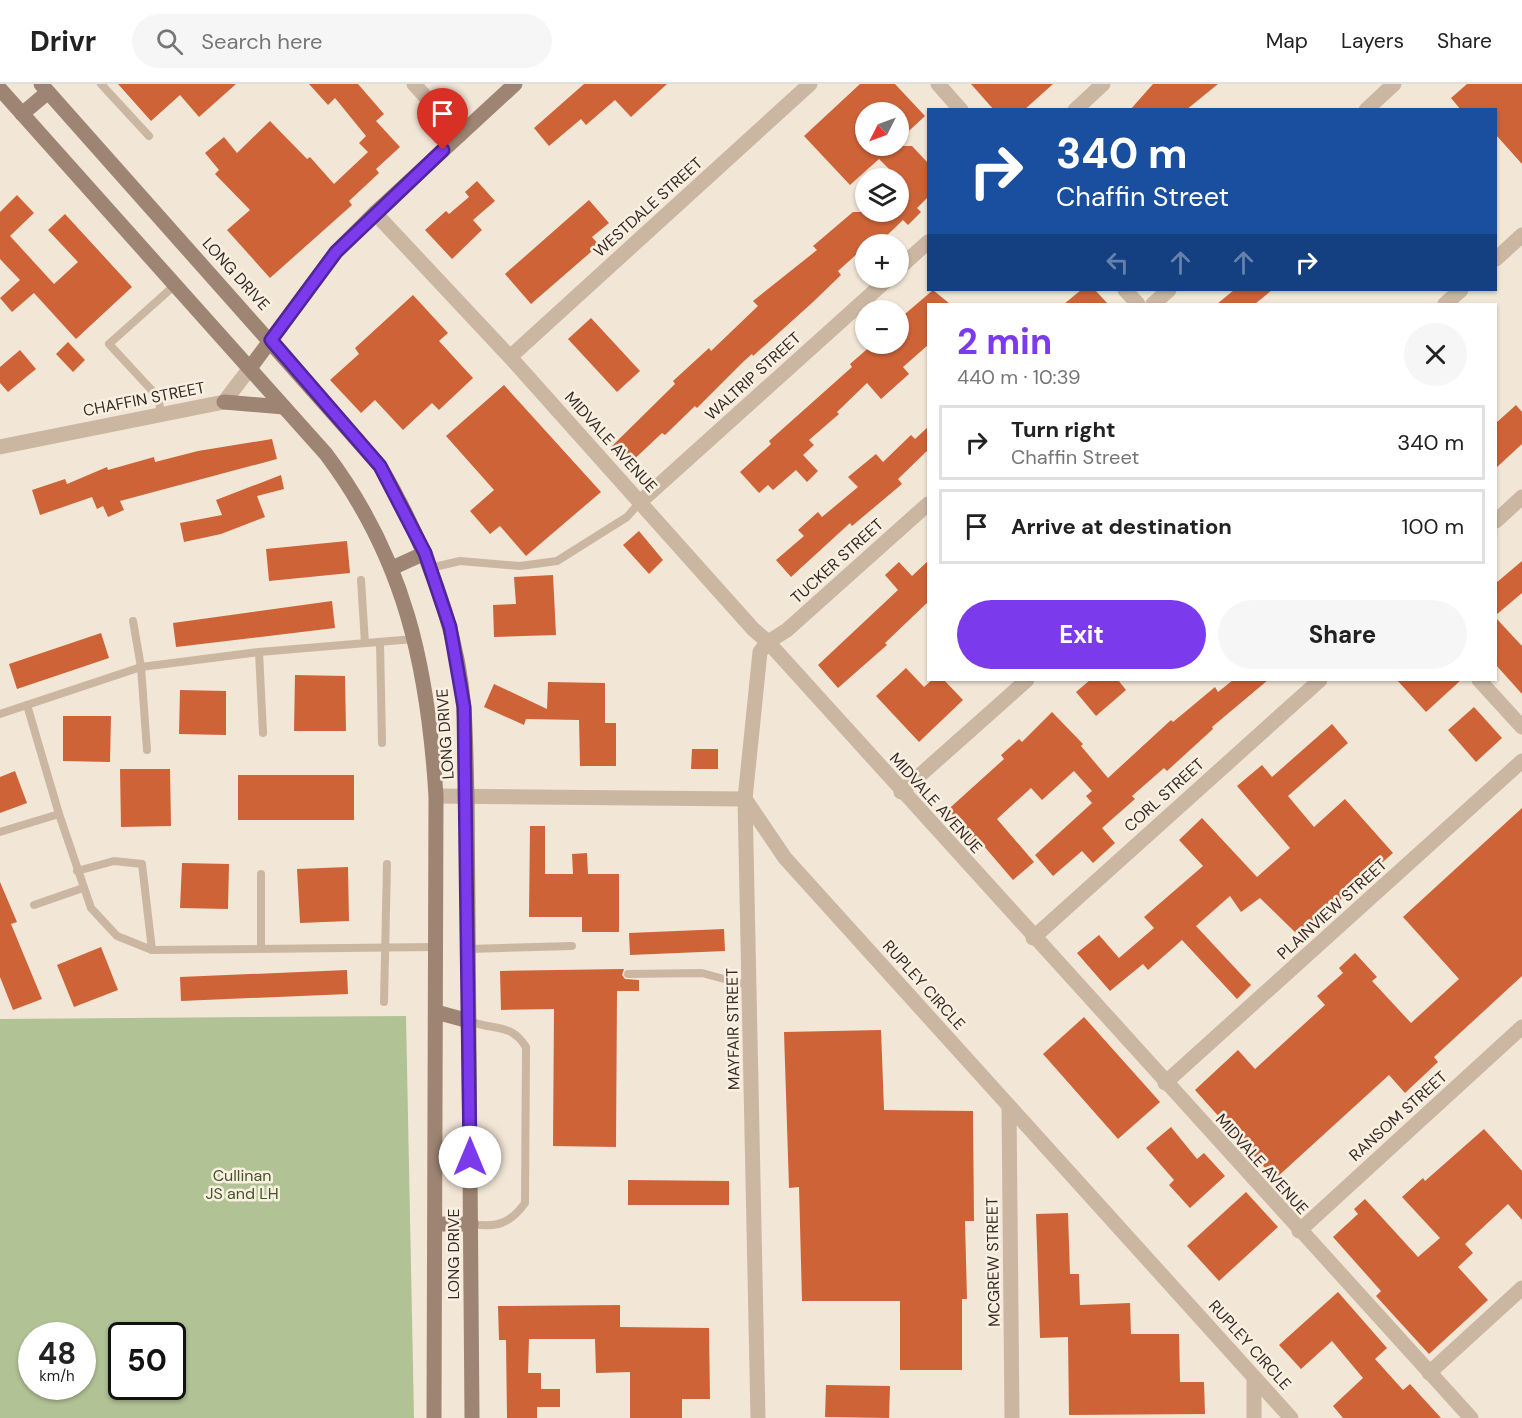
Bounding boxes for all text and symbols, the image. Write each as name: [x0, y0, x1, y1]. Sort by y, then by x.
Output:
search box: [132, 14, 552, 68]
text: Drivr: [30, 23, 96, 60]
icon: search: [153, 25, 186, 58]
text: Search here: [201, 27, 323, 56]
text: Map: [1266, 27, 1308, 55]
text: Layers: [1341, 27, 1404, 55]
text: Share: [1437, 27, 1492, 55]
pin: [417, 88, 468, 150]
icon: arrive: [426, 97, 459, 130]
north arrow: [855, 102, 909, 156]
map controls: [855, 102, 909, 354]
text: 340 m: [1056, 126, 1188, 181]
icon: right: [957, 132, 1035, 210]
street label: WESTDALE STREET: [589, 152, 707, 262]
button: layers: [855, 168, 909, 222]
text: Chaffin Street: [1056, 179, 1229, 214]
street label: LONG DRIVE: [198, 233, 274, 315]
button: +: [855, 234, 909, 288]
icon: left: [1101, 246, 1134, 279]
icon: ahead: [1164, 246, 1197, 279]
icon: ahead: [1227, 246, 1260, 279]
icon: right: [1290, 246, 1323, 279]
button: −: [855, 300, 909, 354]
text: 2 min: [957, 318, 1052, 365]
button: close: [1404, 323, 1467, 386]
street label: WALTRIP STREET: [701, 327, 805, 425]
text: 440 m · 10:39: [957, 364, 1080, 390]
street label: CHAFFIN STREET: [81, 377, 207, 421]
street label: MIDVALE AVENUE: [560, 387, 662, 497]
text: Turn right: [1011, 415, 1116, 444]
icon: right: [960, 426, 993, 459]
text: 340 m: [1397, 428, 1464, 457]
text: Chaffin Street: [1011, 444, 1139, 470]
icon: arrive: [960, 510, 993, 543]
text: Arrive at destination: [1011, 512, 1232, 541]
text: 100 m: [1402, 512, 1464, 541]
street label: TUCKER STREET: [786, 514, 888, 608]
button: Exit: [957, 600, 1206, 669]
button: Share: [1218, 600, 1467, 669]
street label: LONG DRIVE: [431, 688, 459, 780]
street label: MIDVALE AVENUE: [885, 748, 987, 858]
street label: CORL STREET: [1120, 754, 1208, 836]
street label: PLAINVIEW STREET: [1273, 854, 1391, 964]
street label: RUPLEY CIRCLE: [878, 936, 970, 1034]
street label: MAYFAIR STREET: [721, 968, 745, 1090]
street label: RANSOM STREET: [1344, 1066, 1452, 1166]
street label: MIDVALE AVENUE: [1211, 1109, 1313, 1219]
position arrow: [438, 1125, 502, 1189]
park label: Cullinan JS and LH: [205, 1165, 279, 1204]
street label: MCGREW STREET: [981, 1197, 1005, 1327]
street label: LONG DRIVE: [443, 1208, 464, 1300]
street label: RUPLEY CIRCLE: [1204, 1296, 1296, 1394]
speed limit sign: 50: [108, 1322, 186, 1400]
text: 48: [38, 1334, 76, 1373]
text: km/h: [39, 1366, 75, 1386]

